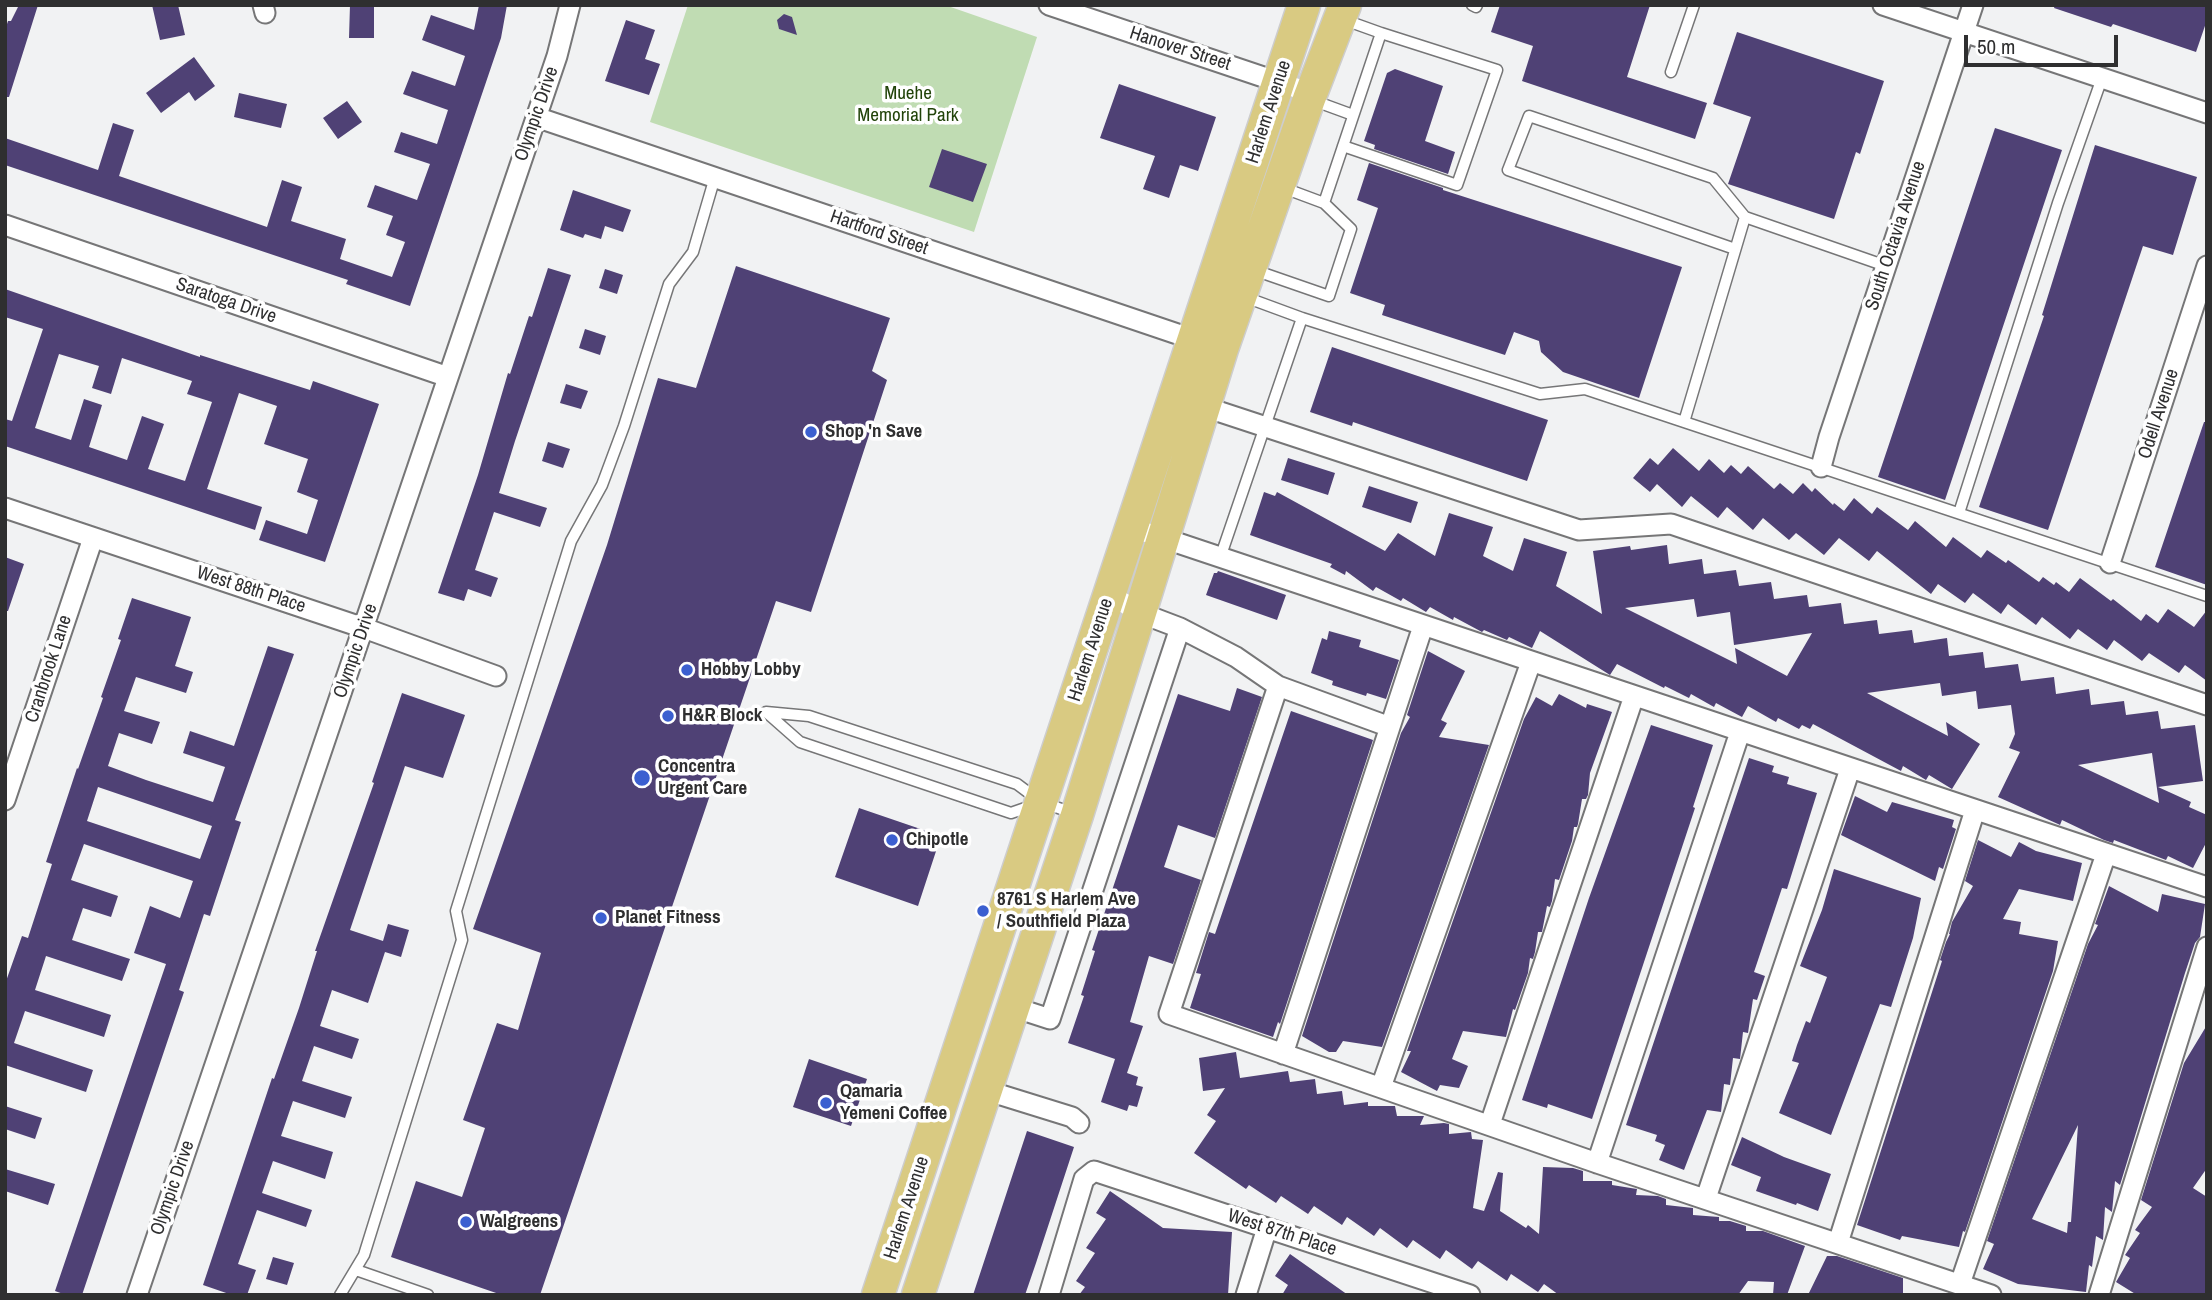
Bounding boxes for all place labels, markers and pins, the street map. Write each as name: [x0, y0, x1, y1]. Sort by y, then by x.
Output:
place label: Shop 'n Save: [825, 421, 922, 443]
marker: Shop 'n Save: [803, 424, 819, 440]
place label: Hobby Lobby: [701, 659, 801, 681]
marker: Hobby Lobby: [679, 662, 695, 678]
place label: H&R Block: [682, 705, 763, 727]
marker: H&R Block: [660, 708, 676, 724]
place label: Concentra Urgent Care: [658, 756, 747, 800]
marker: Concentra Urgent Care: [632, 768, 652, 788]
place label: Chipotle: [906, 829, 968, 851]
marker: Chipotle: [884, 832, 900, 848]
place label: 8761 S Harlem Ave / Southfield Plaza: [997, 889, 1136, 933]
marker: 8761 S Harlem Ave / Southfield Plaza: [975, 903, 991, 919]
place label: Planet Fitness: [615, 907, 721, 929]
marker: Planet Fitness: [593, 910, 609, 926]
place label: Qamaria Yemeni Coffee: [840, 1081, 947, 1125]
marker: Qamaria Yemeni Coffee: [818, 1095, 834, 1111]
place label: Walgreens: [480, 1211, 558, 1233]
marker: Walgreens: [458, 1214, 474, 1230]

